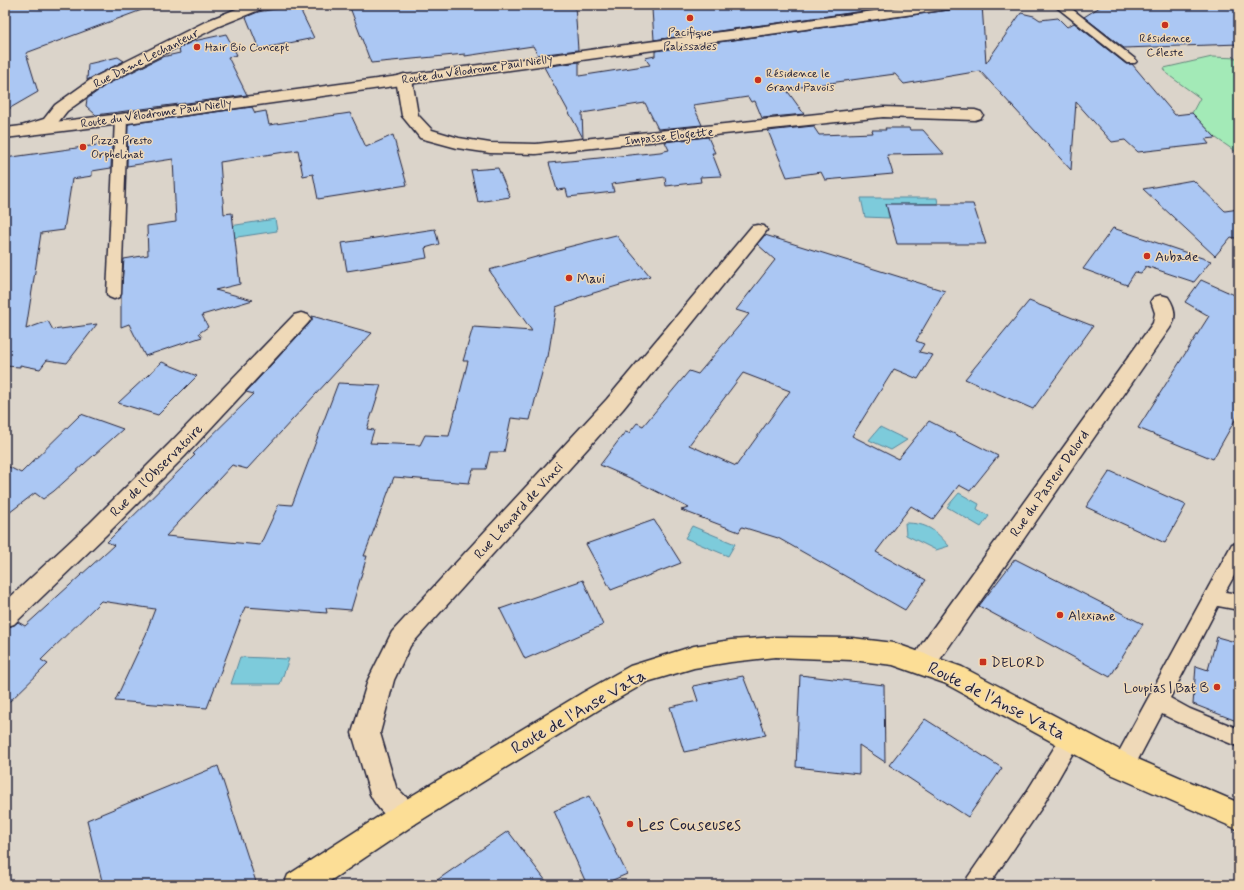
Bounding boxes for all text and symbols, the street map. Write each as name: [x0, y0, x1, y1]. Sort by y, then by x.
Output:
marker: Pacifique Palissades: [685, 13, 695, 23]
marker: Résidence Céleste: [1160, 20, 1170, 30]
street label: Rue Dame Lechanteur: [91, 25, 202, 92]
place label: Pacifique Palissades: [663, 25, 718, 55]
place label: Résidence Céleste: [1139, 31, 1191, 61]
place label: Hair Bio Concept: [205, 40, 290, 56]
marker: Hair Bio Concept: [192, 42, 202, 52]
street label: Route du Vélodrome Paul Nielly: [401, 51, 554, 88]
place label: Résidence le Grand Pavois: [766, 66, 835, 96]
marker: Résidence le Grand Pavois: [753, 75, 763, 85]
street label: Route du Vélodrome Paul Nielly: [80, 95, 233, 132]
street label: Impasse Elogette: [624, 124, 715, 151]
place label: Pizza Presto Orphelinat: [91, 133, 152, 163]
marker: Pizza Presto Orphelinat: [78, 142, 88, 152]
place label: Aubade: [1155, 248, 1199, 266]
marker: Aubade: [1142, 251, 1152, 261]
place label: Maui: [577, 270, 605, 288]
marker: Maui: [564, 273, 574, 283]
street label: Rue de l'Observatoire: [106, 420, 207, 521]
street label: Rue du Pasteur Delord: [1006, 427, 1093, 540]
street label: Rue Léonard de Vinci: [470, 458, 567, 563]
place label: Alexiane: [1068, 607, 1116, 625]
marker: Alexiane: [1055, 610, 1065, 620]
place label: DELORD: [991, 654, 1045, 672]
street label: Route de l'Anse Vata: [924, 657, 1069, 745]
marker: DELORD: [978, 657, 988, 667]
street label: Route de l'Anse Vata: [507, 664, 650, 759]
place label: Loupias | Bat B: [1124, 679, 1209, 697]
marker: Loupias | Bat B: [1212, 682, 1222, 692]
place label: Les Couseuses: [638, 814, 741, 836]
marker: Les Couseuses: [625, 819, 635, 829]

